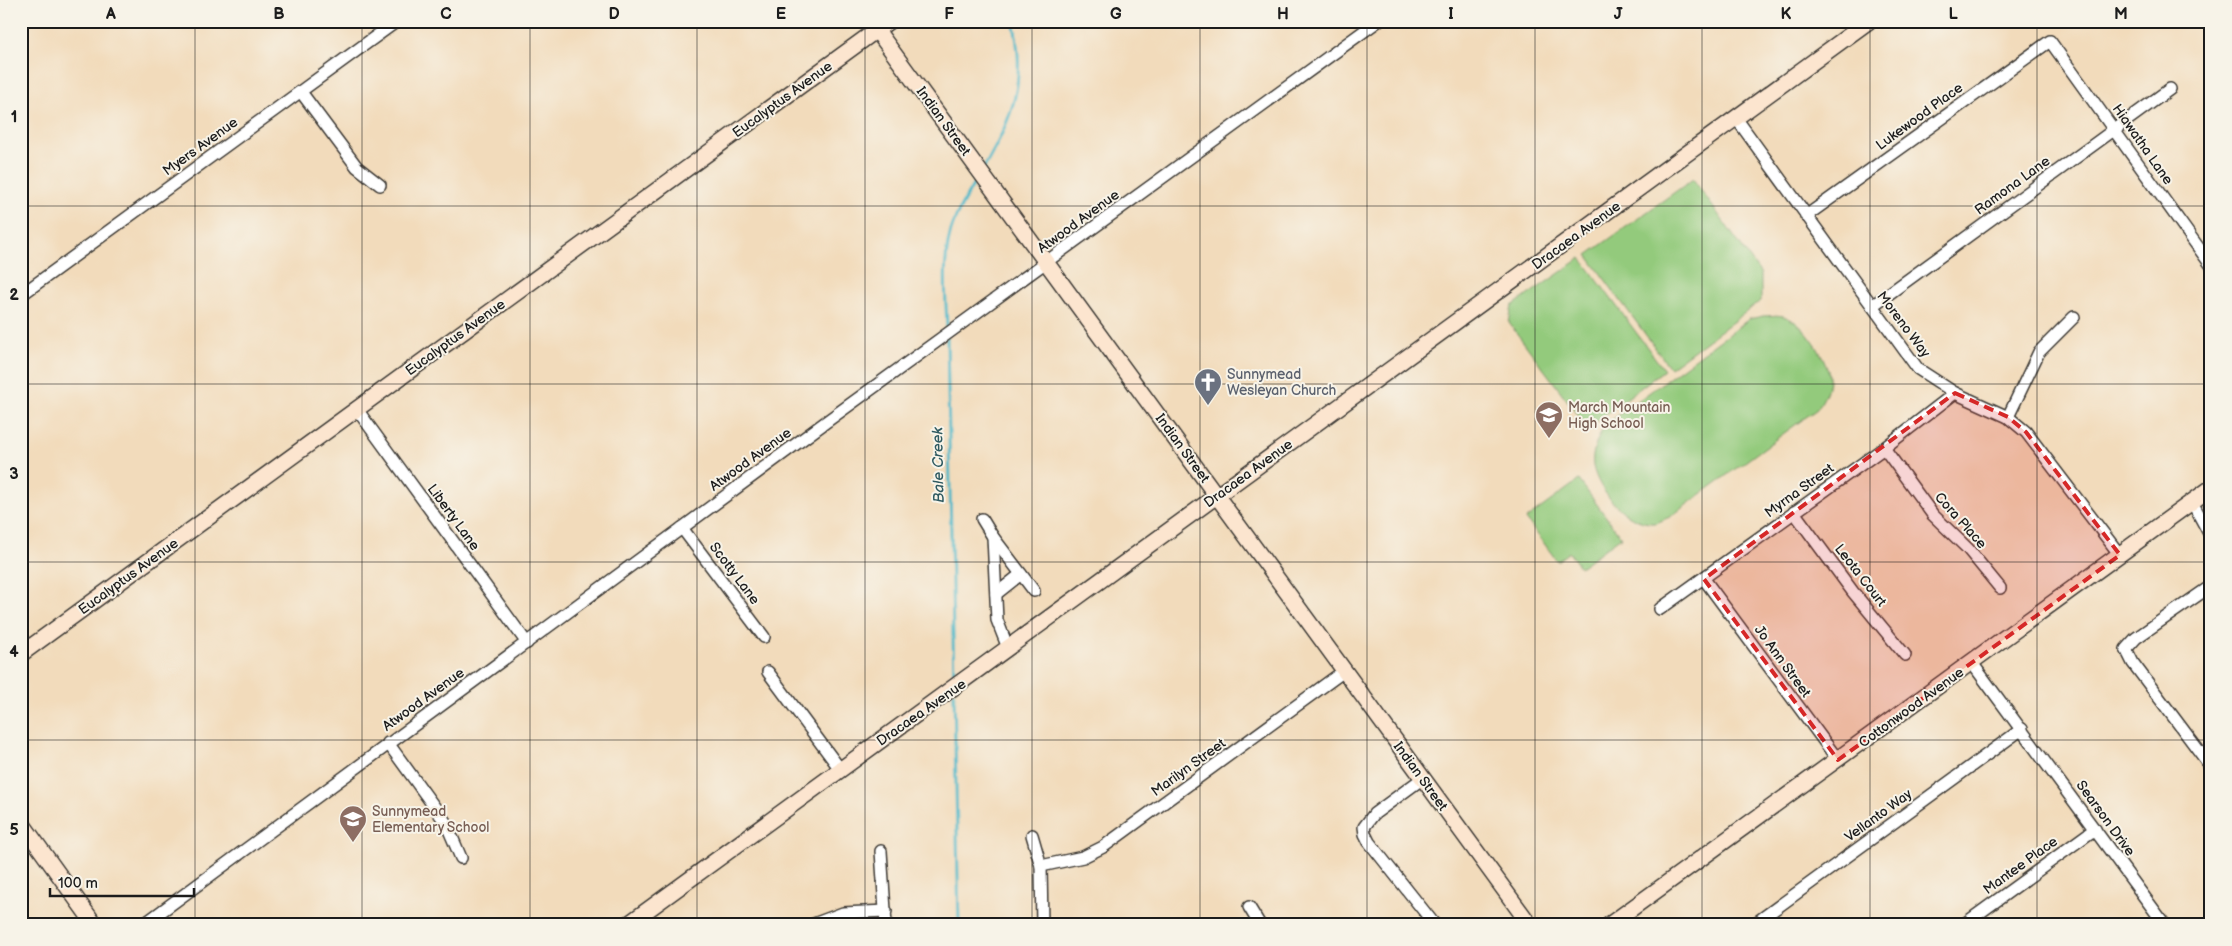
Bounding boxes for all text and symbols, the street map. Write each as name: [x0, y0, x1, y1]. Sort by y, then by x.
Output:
text: A: [105, 5, 116, 24]
text: B: [273, 5, 285, 24]
text: C: [440, 5, 452, 24]
text: D: [608, 5, 620, 24]
text: E: [776, 5, 786, 24]
text: F: [944, 5, 954, 24]
text: G: [1110, 5, 1122, 24]
text: H: [1277, 5, 1289, 24]
text: I: [1448, 5, 1454, 24]
text: J: [1614, 5, 1623, 24]
text: K: [1781, 5, 1792, 24]
text: L: [1948, 5, 1958, 24]
text: M: [2114, 5, 2128, 24]
street label: Eucalyptus Avenue: [729, 58, 835, 141]
street label: Lukewood Place: [1873, 79, 1966, 154]
street label: Indian Street: [913, 83, 975, 160]
street label: Hiawatha Lane: [2109, 101, 2177, 188]
text: 1: [11, 108, 17, 127]
street label: Myers Avenue: [159, 113, 241, 179]
street label: Ramona Lane: [1971, 152, 2053, 218]
street label: Atwood Avenue: [1034, 186, 1122, 257]
street label: Dracaea Avenue: [1529, 198, 1624, 273]
text: 2: [9, 286, 19, 305]
street label: Moreno Way: [1873, 288, 1934, 361]
street label: Eucalyptus Avenue: [402, 296, 508, 379]
place label: Sunnymead Wesleyan Church: [1227, 366, 1337, 399]
church icon: Sunnymead Wesleyan Church: [1193, 367, 1223, 406]
place label: March Mountain High School: [1568, 399, 1670, 432]
school or university icon: March Mountain High School: [1534, 400, 1564, 439]
street label: Indian Street: [1152, 410, 1214, 487]
street label: Atwood Avenue: [706, 424, 794, 495]
water label: Bale Creek: [928, 426, 949, 503]
street label: Dracaea Avenue: [1201, 436, 1296, 511]
street label: Myrna Street: [1761, 459, 1838, 521]
text: 3: [9, 465, 19, 484]
street label: Liberty Lane: [424, 481, 483, 554]
street label: Cora Place: [1931, 489, 1990, 552]
street label: Eucalyptus Avenue: [75, 535, 181, 618]
street label: Scotty Lane: [706, 539, 763, 608]
street label: Leota Court: [1831, 541, 1891, 610]
street label: Jo Ann Street: [1751, 622, 1815, 701]
text: 4: [9, 643, 19, 662]
street label: Atwood Avenue: [379, 664, 467, 735]
street label: Cottonwood Avenue: [1855, 664, 1967, 751]
street label: Dracaea Avenue: [873, 675, 969, 750]
street label: Marilyn Street: [1148, 734, 1229, 800]
street label: Indian Street: [1390, 738, 1452, 815]
street label: Searson Drive: [2072, 777, 2139, 859]
street label: Vellanto Way: [1841, 785, 1916, 846]
place label: Sunnymead Elementary School: [372, 803, 490, 836]
school or university icon: Sunnymead Elementary School: [338, 804, 368, 843]
text: 5: [9, 821, 19, 840]
street label: Mantee Place: [1980, 833, 2061, 898]
scale bar: [50, 866, 194, 898]
text: 100 m: [58, 874, 98, 893]

